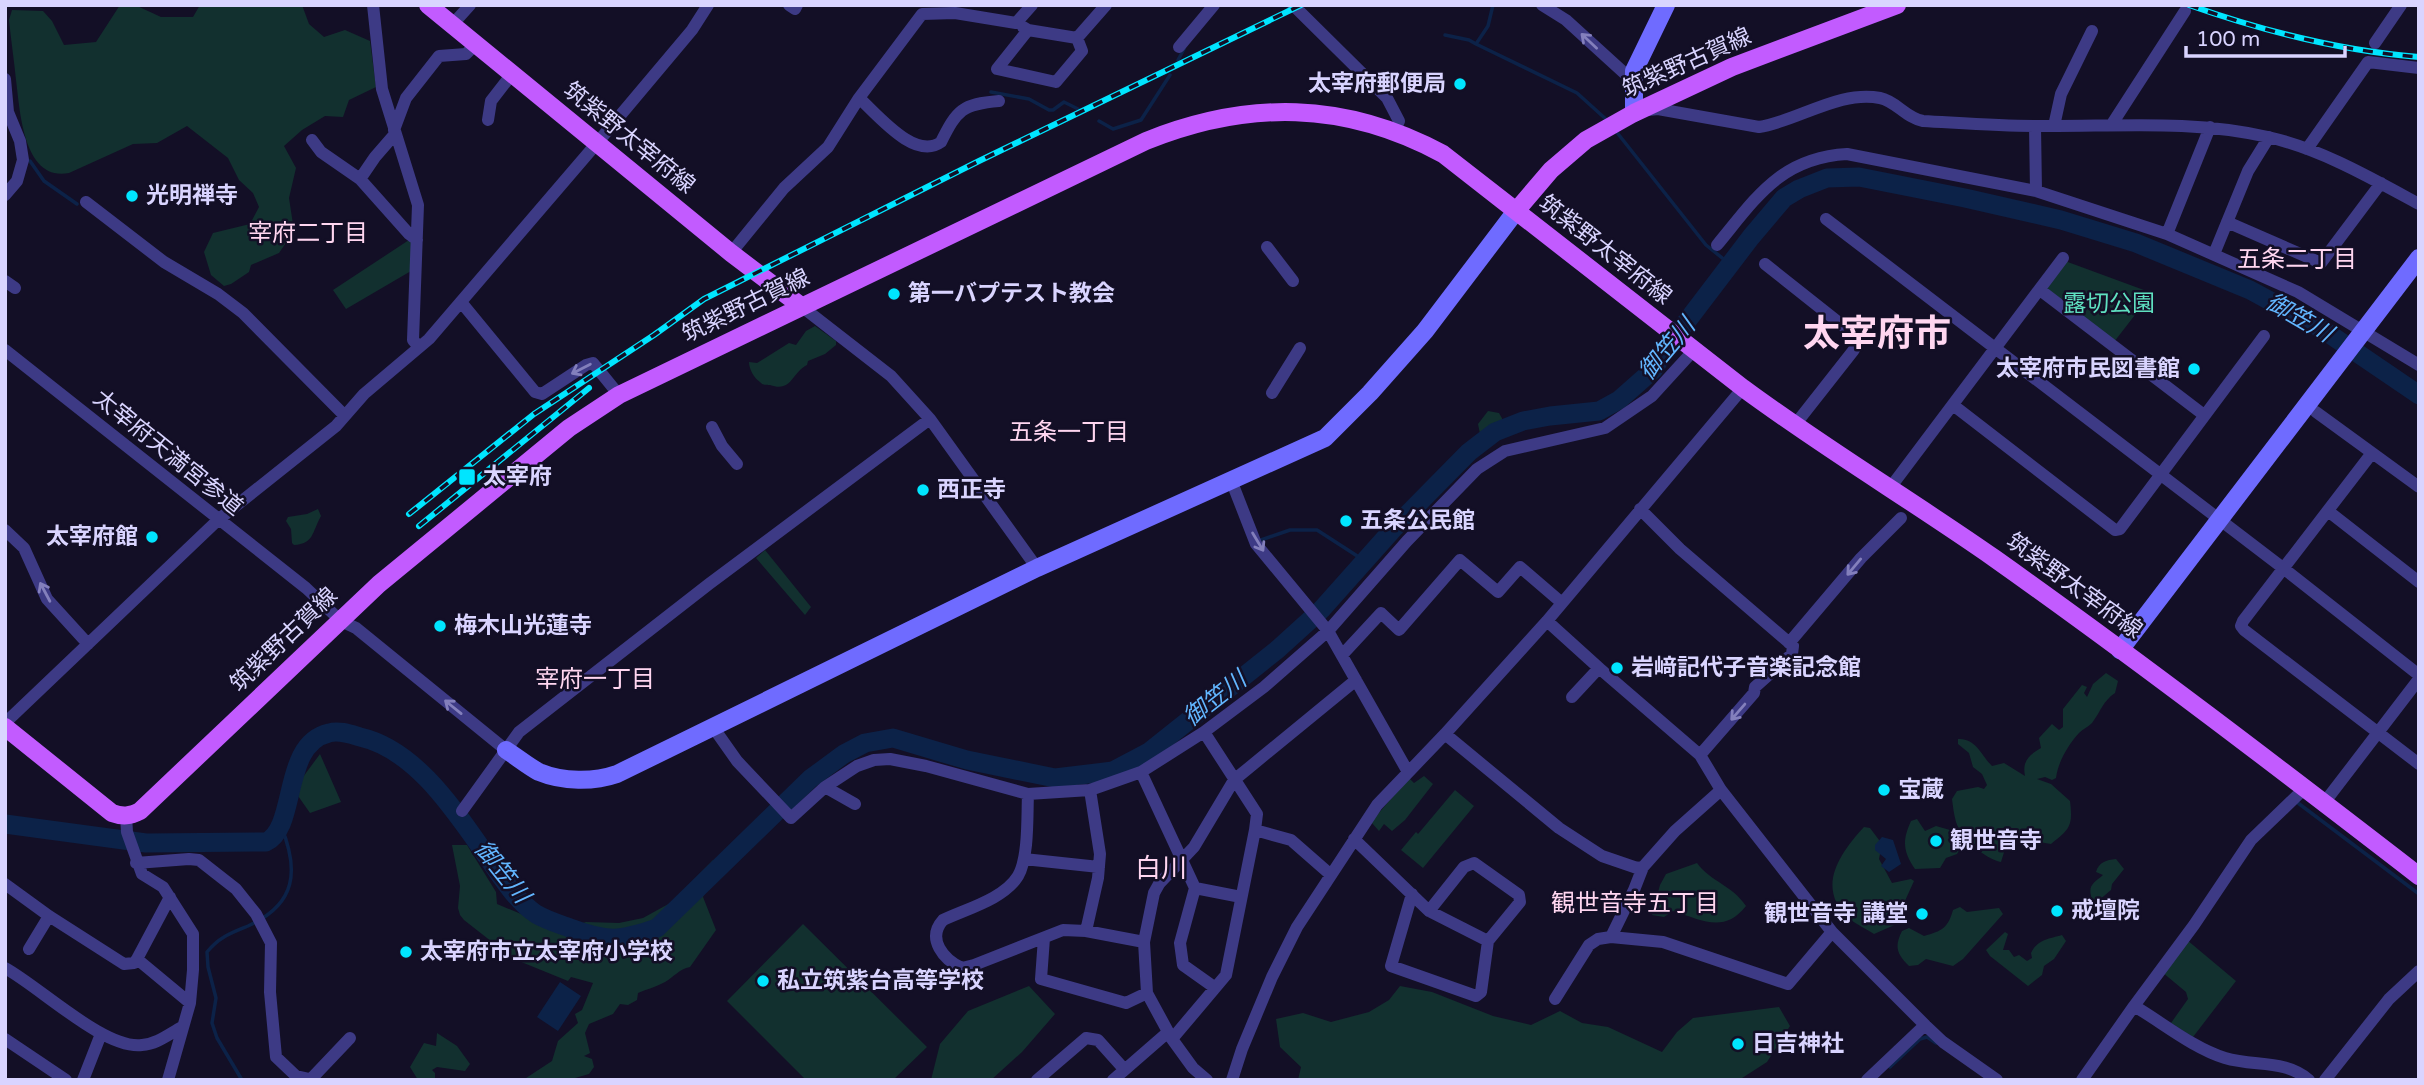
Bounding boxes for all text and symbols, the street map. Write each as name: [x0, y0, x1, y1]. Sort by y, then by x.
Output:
scale bar: [2186, 14, 2345, 58]
street label: 筑紫野古賀線: [1618, 22, 1756, 104]
text: 100 m: [2196, 27, 2260, 52]
one-way arrow: [1580, 33, 1598, 49]
place label: 太宰府郵便局: [1308, 70, 1446, 98]
street label: 筑紫野太宰府線: [558, 76, 700, 200]
marker: 太宰府郵便局: [1452, 76, 1468, 92]
place label: 光明禅寺: [146, 182, 238, 210]
marker: 光明禅寺: [124, 188, 140, 204]
street label: 筑紫野太宰府線: [1533, 189, 1677, 311]
district label: 宰府二丁目: [248, 219, 368, 248]
district label: 五条二丁目: [2237, 245, 2357, 274]
street label: 筑紫野古賀線: [678, 263, 814, 349]
place label: 第一バプテスト教会: [908, 280, 1115, 308]
marker: 第一バプテスト教会: [886, 286, 902, 302]
water label: 御笠川: [2261, 287, 2340, 350]
park label: 露切公園: [2063, 290, 2155, 318]
water label: 御笠川: [1633, 310, 1703, 386]
district label: 太宰府市: [1803, 312, 1951, 357]
place label: 太宰府市民図書館: [1996, 355, 2180, 383]
marker: 太宰府市民図書館: [2186, 361, 2202, 377]
one-way arrow: [571, 363, 592, 376]
street label: 太宰府天満宮参道: [88, 384, 248, 522]
district label: 五条一丁目: [1009, 418, 1129, 447]
place label: 太宰府: [483, 463, 552, 491]
marker: 太宰府: [457, 467, 477, 487]
place label: 西正寺: [937, 476, 1006, 504]
marker: 西正寺: [915, 482, 931, 498]
place label: 五条公民館: [1360, 507, 1475, 535]
marker: 五条公民館: [1338, 513, 1354, 529]
place label: 太宰府館: [46, 523, 138, 551]
street label: 筑紫野太宰府線: [2001, 527, 2147, 645]
marker: 太宰府館: [144, 529, 160, 545]
one-way arrow: [1251, 532, 1265, 552]
one-way arrow: [1846, 558, 1862, 576]
one-way arrow: [38, 582, 52, 602]
street label: 筑紫野古賀線: [225, 582, 343, 698]
place label: 梅木山光蓮寺: [454, 612, 592, 640]
marker: 梅木山光蓮寺: [432, 618, 448, 634]
place label: 岩﨑記代子音楽記念館: [1631, 654, 1861, 682]
marker: 岩﨑記代子音楽記念館: [1609, 660, 1625, 676]
water label: 御笠川: [1178, 664, 1255, 733]
district label: 宰府一丁目: [535, 665, 655, 694]
one-way arrow: [444, 699, 462, 715]
one-way arrow: [1731, 702, 1747, 720]
place label: 宝蔵: [1898, 776, 1944, 804]
marker: 宝蔵: [1876, 782, 1892, 798]
place label: 観世音寺: [1950, 827, 2042, 855]
marker: 観世音寺: [1928, 833, 1944, 849]
water label: 御笠川: [468, 835, 538, 911]
district label: 白川: [1135, 853, 1187, 884]
district label: 観世音寺五丁目: [1551, 889, 1719, 918]
place label: 戒壇院: [2071, 897, 2140, 925]
place label: 観世音寺 講堂: [1764, 900, 1908, 928]
marker: 戒壇院: [2049, 903, 2065, 919]
marker: 観世音寺 講堂: [1914, 906, 1930, 922]
place label: 太宰府市立太宰府小学校: [420, 938, 673, 966]
marker: 太宰府市立太宰府小学校: [398, 944, 414, 960]
place label: 私立筑紫台高等学校: [777, 967, 984, 995]
marker: 私立筑紫台高等学校: [755, 973, 771, 989]
place label: 日吉神社: [1752, 1030, 1844, 1058]
marker: 日吉神社: [1730, 1036, 1746, 1052]

